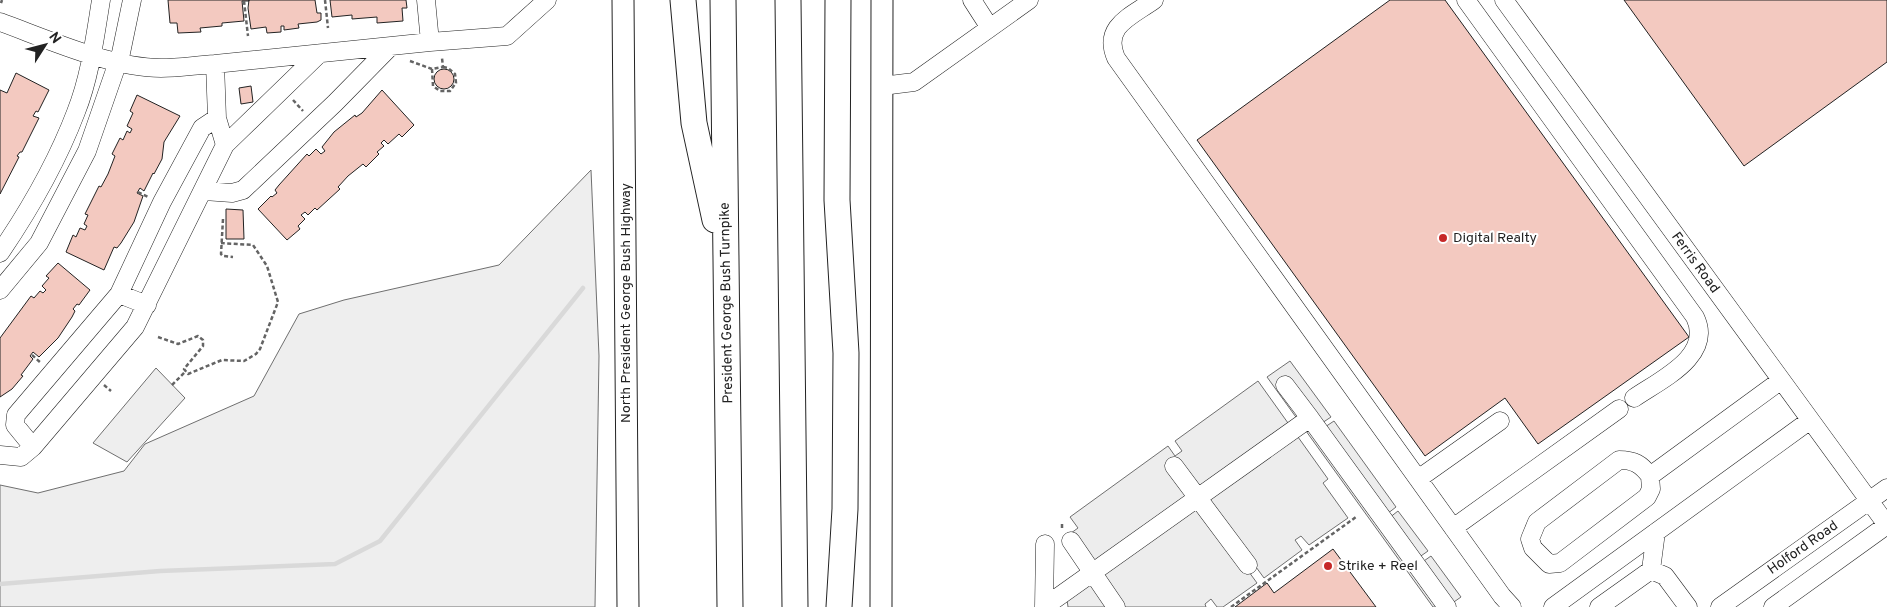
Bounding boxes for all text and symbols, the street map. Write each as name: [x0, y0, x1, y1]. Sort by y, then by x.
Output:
north arrow: [20, 20, 70, 70]
text: N: [44, 29, 64, 47]
street label: North President George Bush Highway: [618, 183, 635, 423]
street label: President George Bush Turnpike: [717, 202, 737, 404]
street label: Ferris Road: [1667, 229, 1723, 297]
place label: Digital Realty: [1453, 230, 1537, 247]
marker: Digital Realty: [1437, 232, 1449, 244]
street label: Holford Road: [1765, 518, 1841, 578]
place label: Strike + Reel: [1338, 558, 1418, 575]
marker: Strike + Reel: [1322, 560, 1334, 572]

